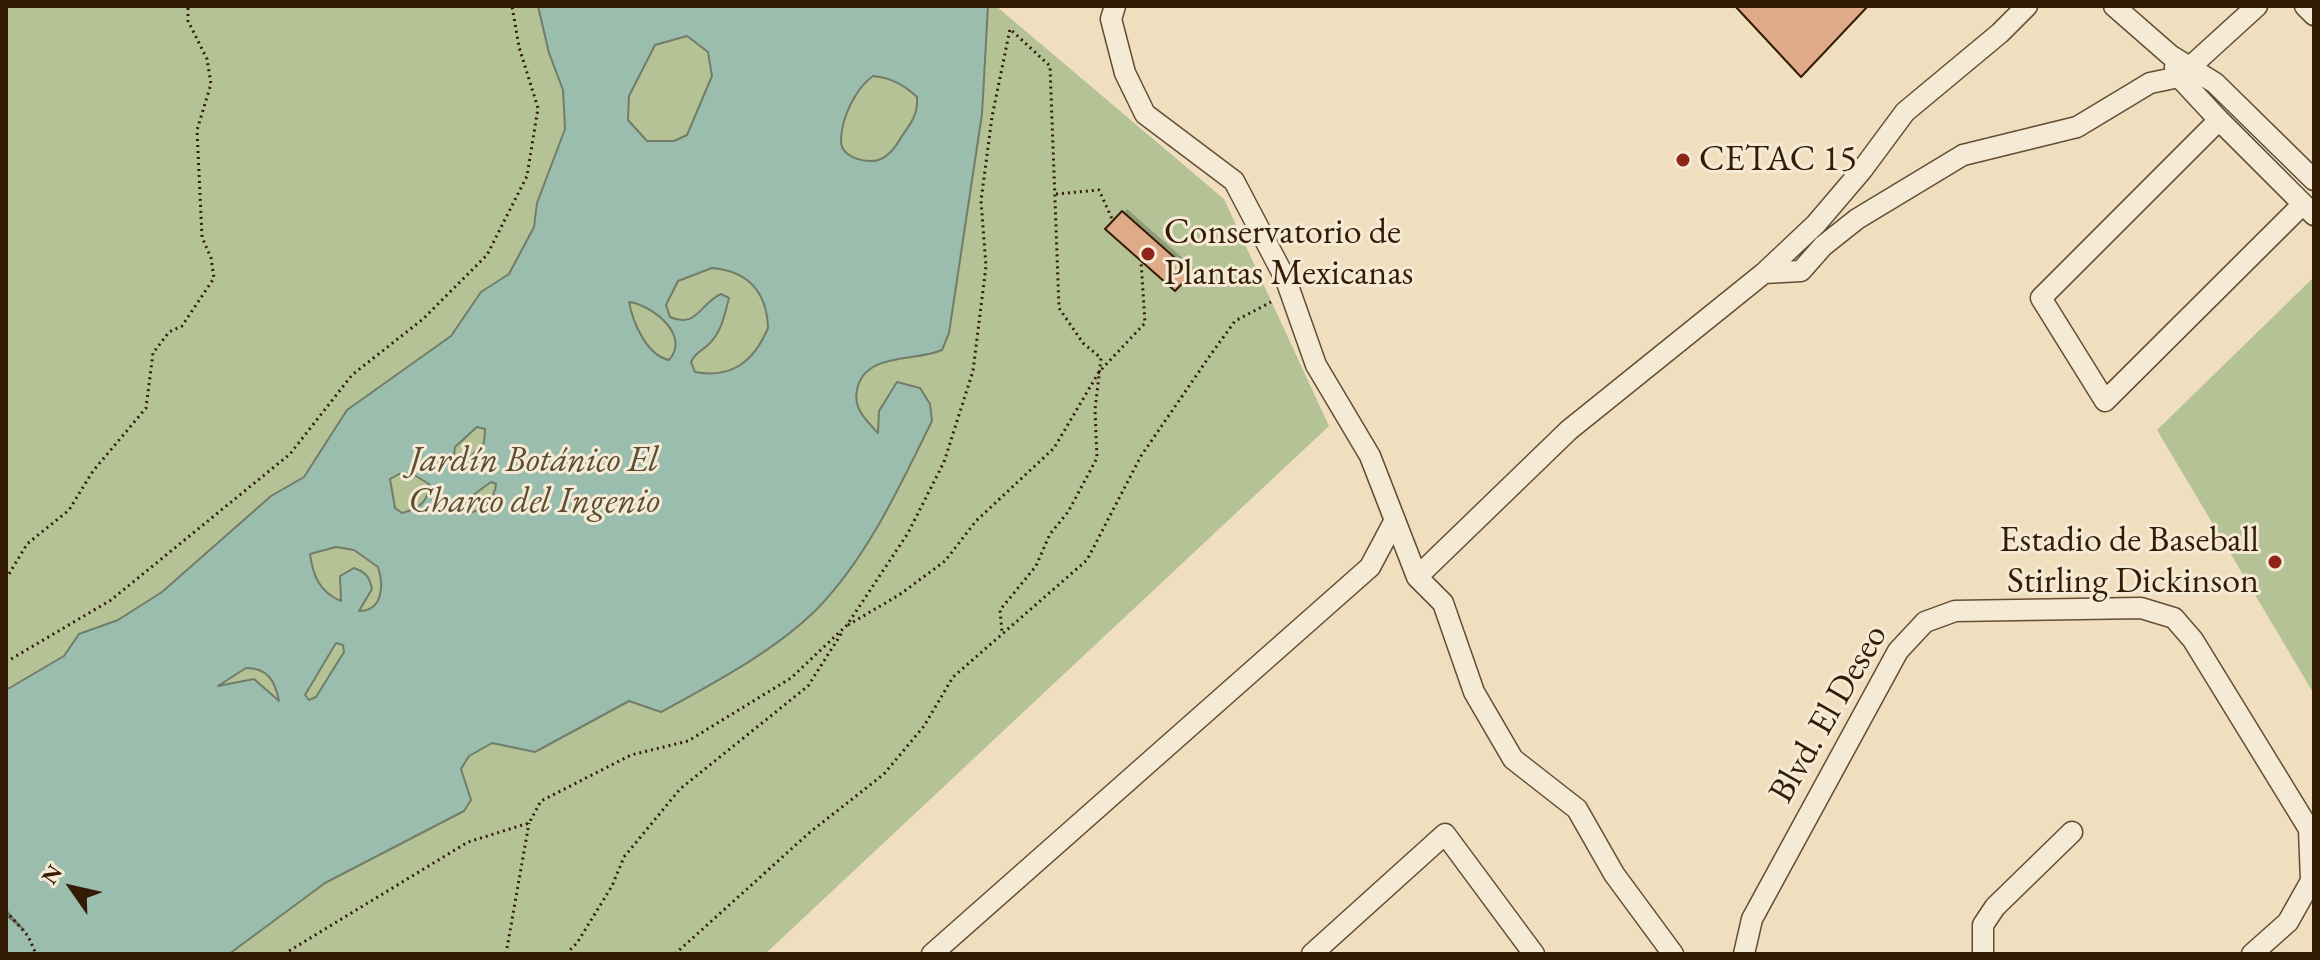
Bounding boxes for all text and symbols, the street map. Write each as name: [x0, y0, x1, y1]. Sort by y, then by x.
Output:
place label: CETAC 15: [1699, 138, 1857, 182]
marker: CETAC 15: [1674, 151, 1692, 169]
place label: Conservatorio de Plantas Mexicanas: [1164, 211, 1413, 296]
marker: Conservatorio de Plantas Mexicanas: [1139, 245, 1157, 263]
park label: Jardín Botánico El Charco del Ingenio: [408, 439, 660, 524]
place label: Estadio de Baseball Stirling Dickinson: [1999, 519, 2259, 604]
marker: Estadio de Baseball Stirling Dickinson: [2266, 553, 2284, 571]
street label: Blvd. El Deseo: [1761, 617, 1897, 811]
north arrow: [32, 848, 112, 928]
text: N: [35, 859, 69, 890]

